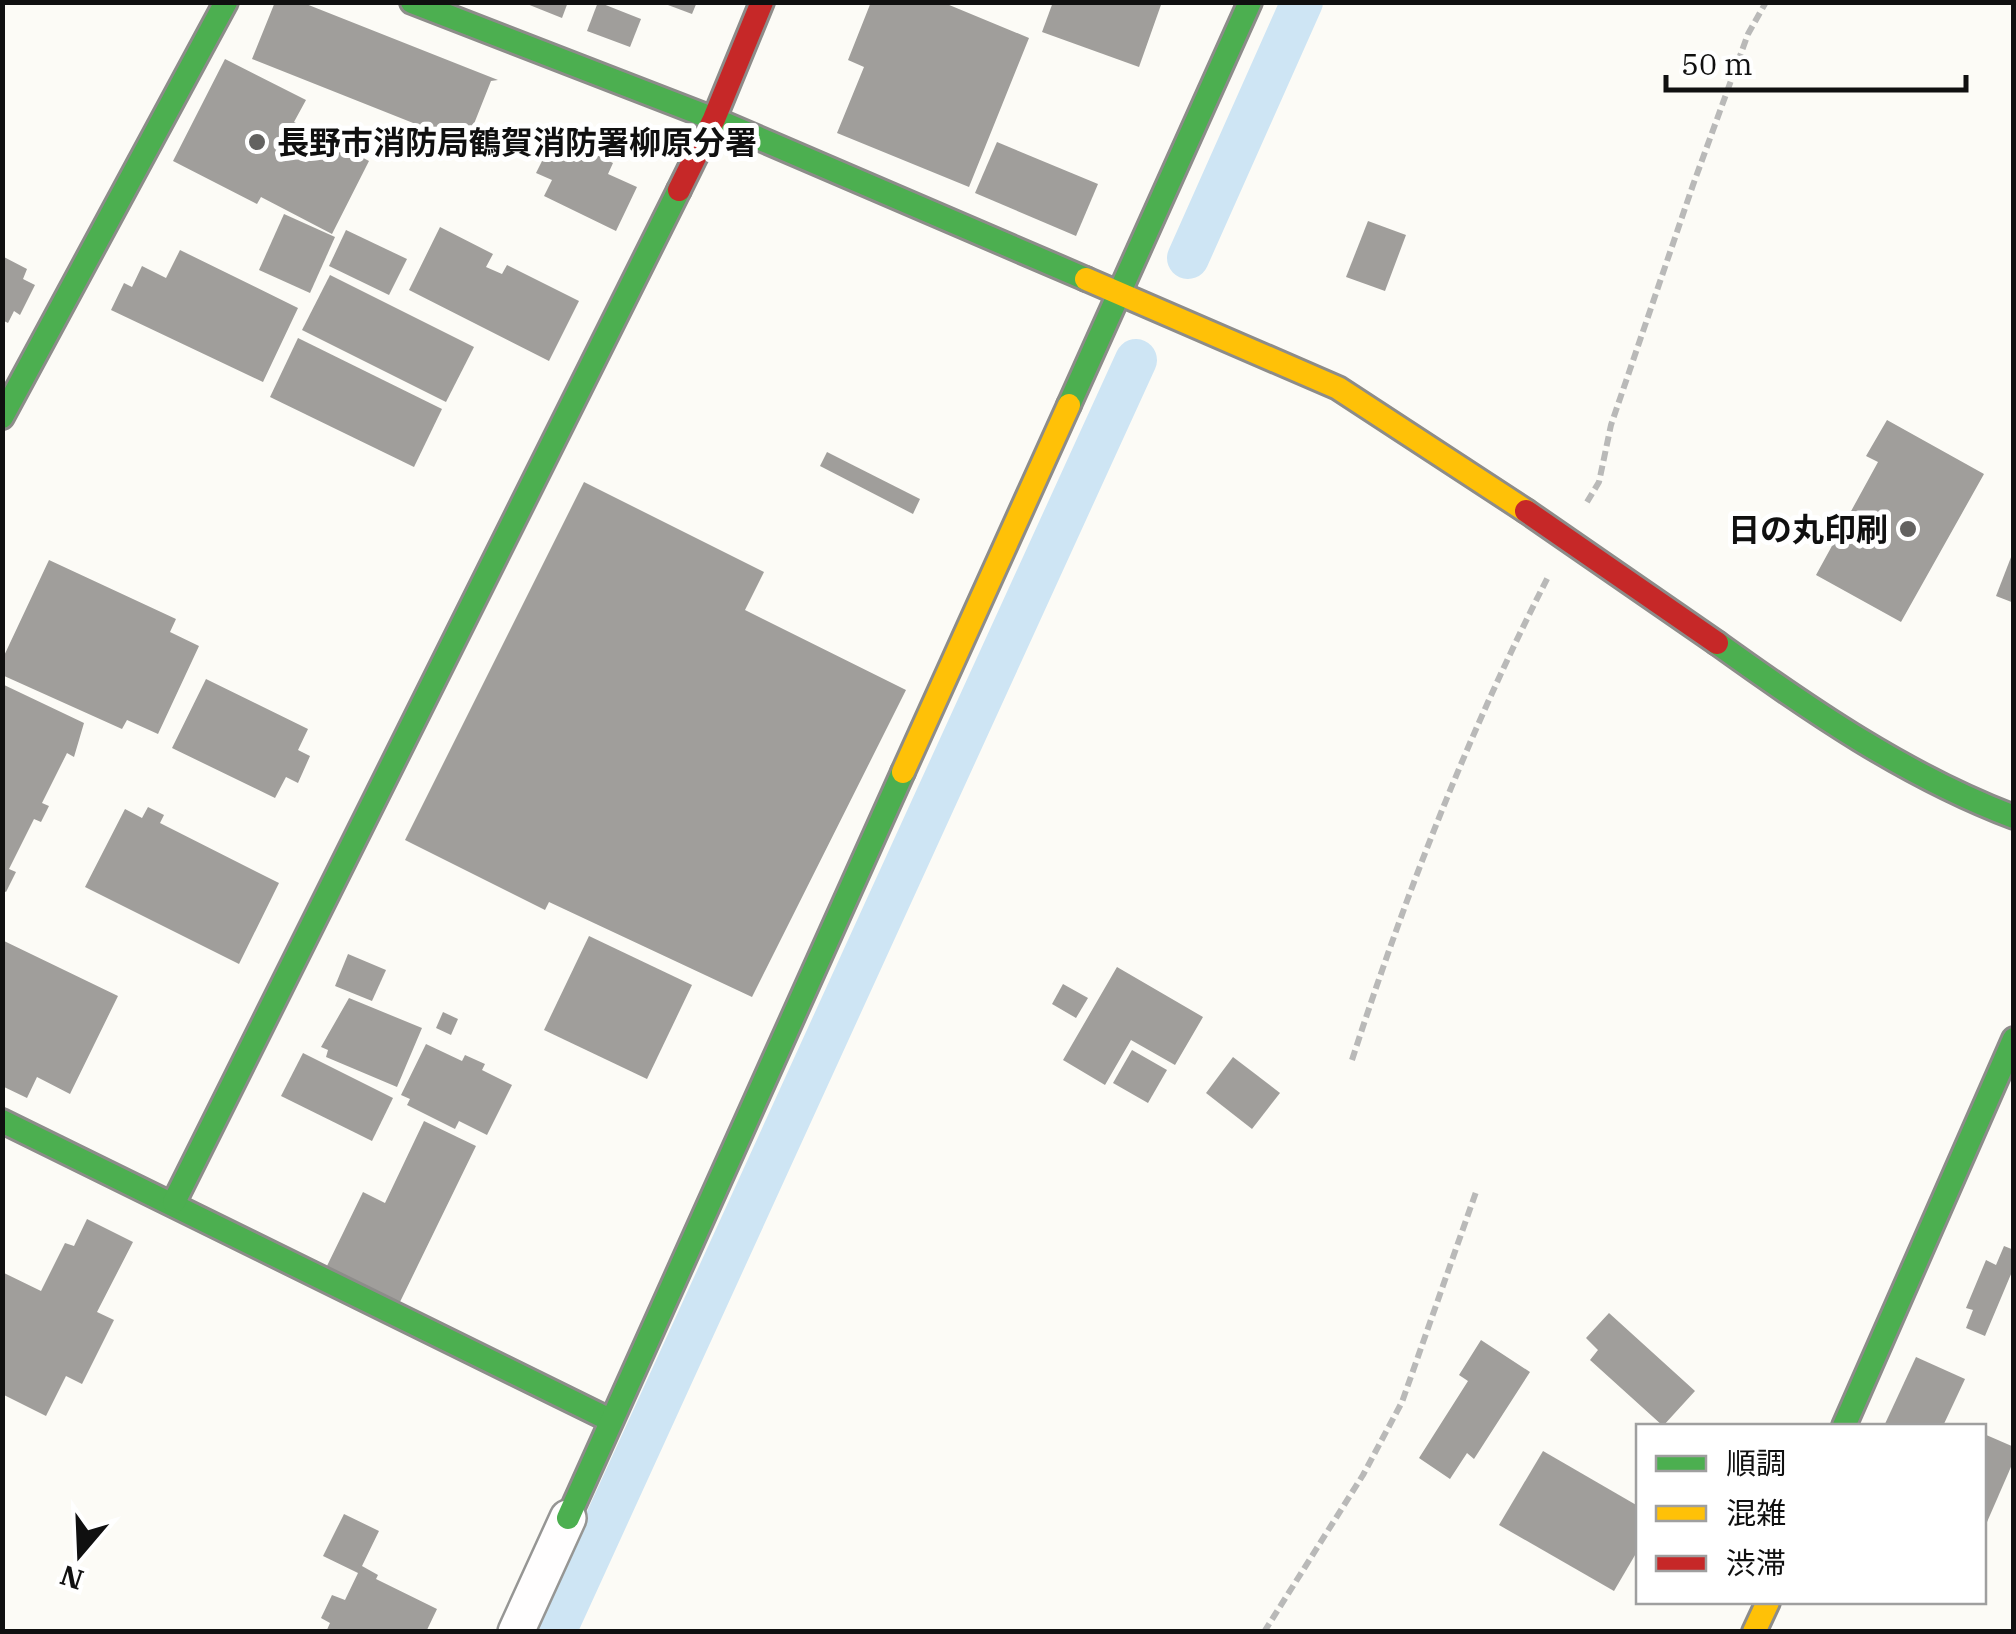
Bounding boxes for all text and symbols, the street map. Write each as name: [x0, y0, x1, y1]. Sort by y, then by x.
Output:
scale bar: [1666, 30, 1966, 92]
text: 50 m: [1681, 44, 1753, 83]
place label: 長野市消防局鶴賀消防署柳原分署: [277, 121, 757, 163]
marker: 長野市消防局鶴賀消防署柳原分署: [246, 131, 268, 153]
place label: 日の丸印刷: [1728, 508, 1888, 550]
marker: 日の丸印刷: [1897, 518, 1919, 540]
legend: [1636, 1424, 1986, 1604]
text: 順調: [1726, 1443, 1786, 1482]
text: 混雑: [1726, 1493, 1786, 1532]
north arrow: [30, 1504, 130, 1604]
text: 渋滞: [1726, 1543, 1786, 1582]
text: N: [55, 1557, 88, 1599]

